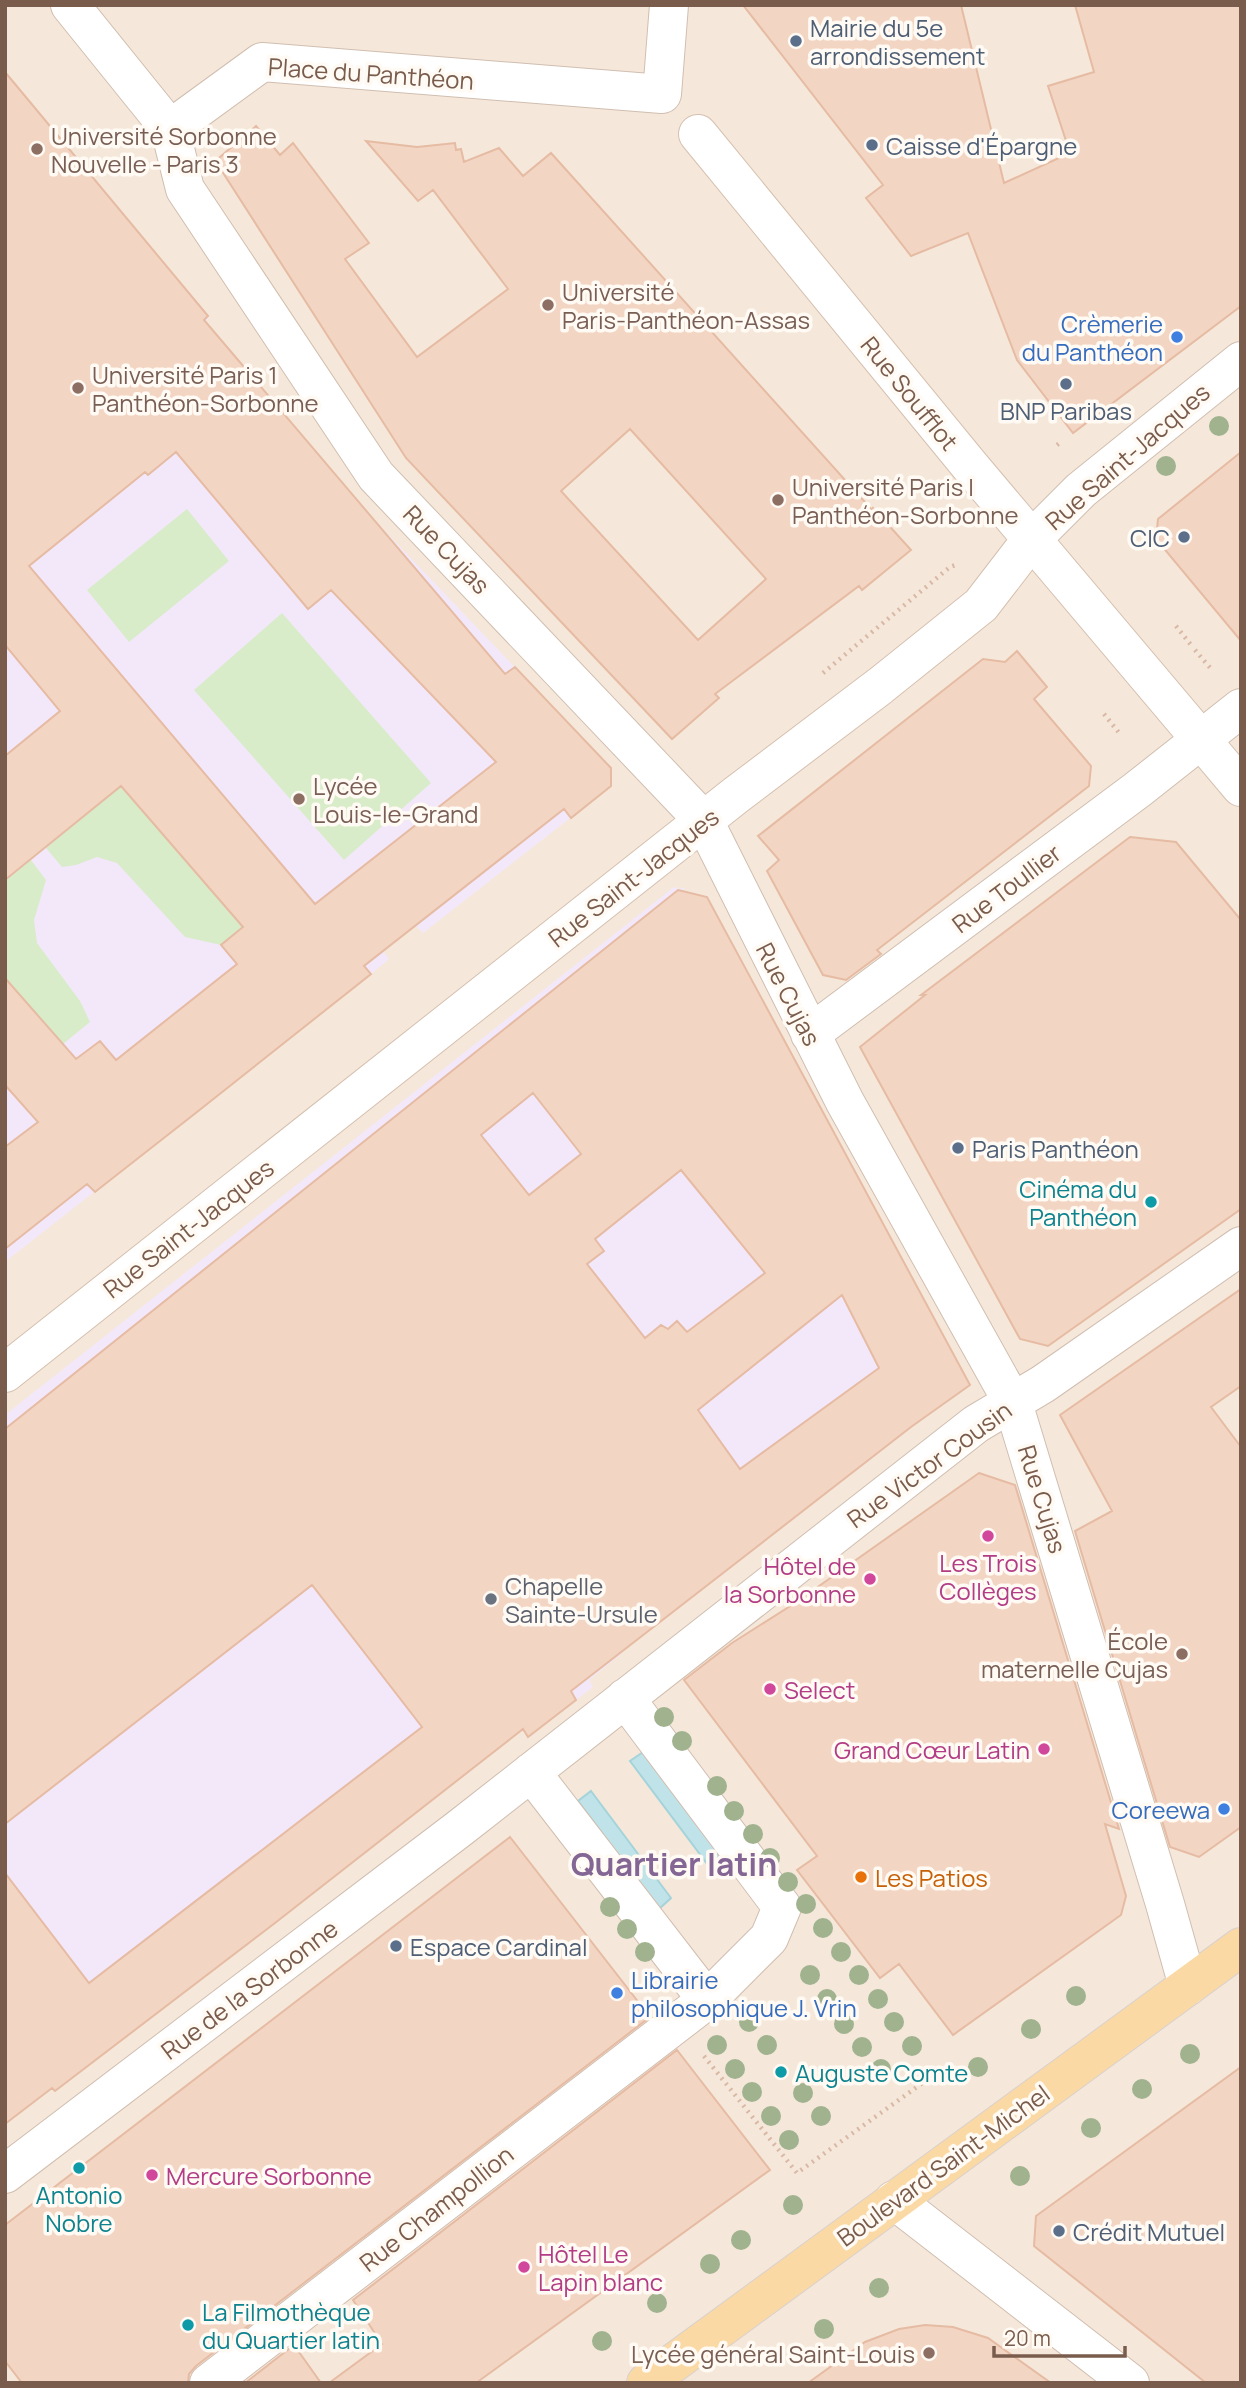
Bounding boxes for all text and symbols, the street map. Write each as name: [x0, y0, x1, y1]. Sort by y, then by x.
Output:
place label: Mairie du 5e arrondissement: [810, 11, 985, 72]
marker: Mairie du 5e arrondissement: [788, 33, 804, 49]
street label: Place du Panthéon: [267, 49, 475, 97]
place label: Université Sorbonne Nouvelle - Paris 3: [51, 119, 277, 180]
place label: Caisse d'Épargne: [886, 129, 1077, 162]
marker: Caisse d'Épargne: [864, 137, 880, 153]
marker: Université Sorbonne Nouvelle - Paris 3: [29, 141, 45, 157]
place label: Université Paris-Panthéon-Assas: [562, 275, 810, 336]
marker: Université Paris-Panthéon-Assas: [540, 297, 556, 313]
place label: Crèmerie du Panthéon: [1022, 307, 1163, 368]
street label: Rue Soufflot: [854, 329, 966, 457]
marker: Crèmerie du Panthéon: [1169, 329, 1185, 345]
place label: Université Paris 1 Panthéon-Sorbonne: [92, 358, 318, 419]
street label: Rue Saint-Jacques: [1038, 375, 1216, 537]
marker: BNP Paribas: [1058, 376, 1074, 392]
marker: Université Paris 1 Panthéon-Sorbonne: [70, 380, 86, 396]
place label: BNP Paribas: [1000, 394, 1132, 427]
place label: Université Paris I Panthéon-Sorbonne: [792, 470, 1018, 531]
marker: Université Paris I Panthéon-Sorbonne: [770, 492, 786, 508]
street label: Rue Cujas: [396, 497, 498, 601]
place label: CIC: [1130, 521, 1170, 554]
marker: CIC: [1176, 529, 1192, 545]
place label: Lycée Louis-le-Grand: [313, 769, 479, 830]
marker: Lycée Louis-le-Grand: [291, 791, 307, 807]
street label: Rue Saint-Jacques: [541, 800, 725, 954]
street label: Rue Toullier: [945, 836, 1068, 940]
street label: Rue Cujas: [749, 937, 829, 1051]
place label: Paris Panthéon: [972, 1132, 1139, 1165]
marker: Paris Panthéon: [950, 1140, 966, 1156]
street label: Rue Saint-Jacques: [96, 1151, 280, 1305]
place label: Cinéma du Panthéon: [1019, 1172, 1137, 1233]
marker: Cinéma du Panthéon: [1143, 1194, 1159, 1210]
street label: Rue Victor Cousin: [840, 1393, 1018, 1535]
street label: Rue Cujas: [1011, 1441, 1075, 1557]
marker: Les Trois Collèges: [980, 1528, 996, 1544]
place label: Les Trois Collèges: [939, 1546, 1037, 1607]
place label: Hôtel de la Sorbonne: [724, 1549, 856, 1610]
place label: Chapelle Sainte-Ursule: [505, 1569, 658, 1630]
marker: Hôtel de la Sorbonne: [862, 1571, 878, 1587]
marker: Chapelle Sainte-Ursule: [483, 1591, 499, 1607]
place label: École maternelle Cujas: [981, 1624, 1168, 1685]
marker: École maternelle Cujas: [1174, 1646, 1190, 1662]
place label: Select: [784, 1673, 855, 1706]
marker: Select: [762, 1681, 778, 1697]
place label: Grand Cœur Latin: [834, 1733, 1030, 1766]
marker: Grand Cœur Latin: [1036, 1741, 1052, 1757]
place label: Coreewa: [1112, 1793, 1210, 1826]
marker: Coreewa: [1216, 1801, 1232, 1817]
district label: Quartier latin: [571, 1842, 777, 1886]
place label: Les Patios: [875, 1861, 988, 1894]
marker: Les Patios: [853, 1869, 869, 1885]
street label: Rue de la Sorbonne: [154, 1912, 344, 2066]
place label: Espace Cardinal: [410, 1930, 588, 1963]
marker: Espace Cardinal: [388, 1938, 404, 1954]
place label: Librairie philosophique J. Vrin: [631, 1963, 857, 2024]
marker: Librairie philosophique J. Vrin: [609, 1985, 625, 2001]
place label: Auguste Comte: [795, 2056, 968, 2089]
marker: Auguste Comte: [773, 2064, 789, 2080]
street label: Boulevard Saint-Michel: [830, 2077, 1056, 2253]
street label: Rue Champollion: [352, 2137, 520, 2279]
place label: Mercure Sorbonne: [166, 2159, 372, 2192]
marker: Antonio Nobre: [71, 2160, 87, 2176]
marker: Mercure Sorbonne: [144, 2167, 160, 2183]
place label: Antonio Nobre: [36, 2178, 122, 2239]
place label: Crédit Mutuel: [1073, 2215, 1225, 2248]
marker: Crédit Mutuel: [1051, 2223, 1067, 2239]
place label: Hôtel Le Lapin blanc: [538, 2237, 663, 2298]
marker: Hôtel Le Lapin blanc: [516, 2259, 532, 2275]
place label: La Filmothèque du Quartier latin: [202, 2295, 380, 2356]
scale bar: [994, 2314, 1125, 2358]
marker: La Filmothèque du Quartier latin: [180, 2317, 196, 2333]
text: 20 m: [1004, 2324, 1051, 2352]
place label: Lycée général Saint-Louis: [631, 2337, 915, 2370]
marker: Lycée général Saint-Louis: [921, 2345, 937, 2361]

